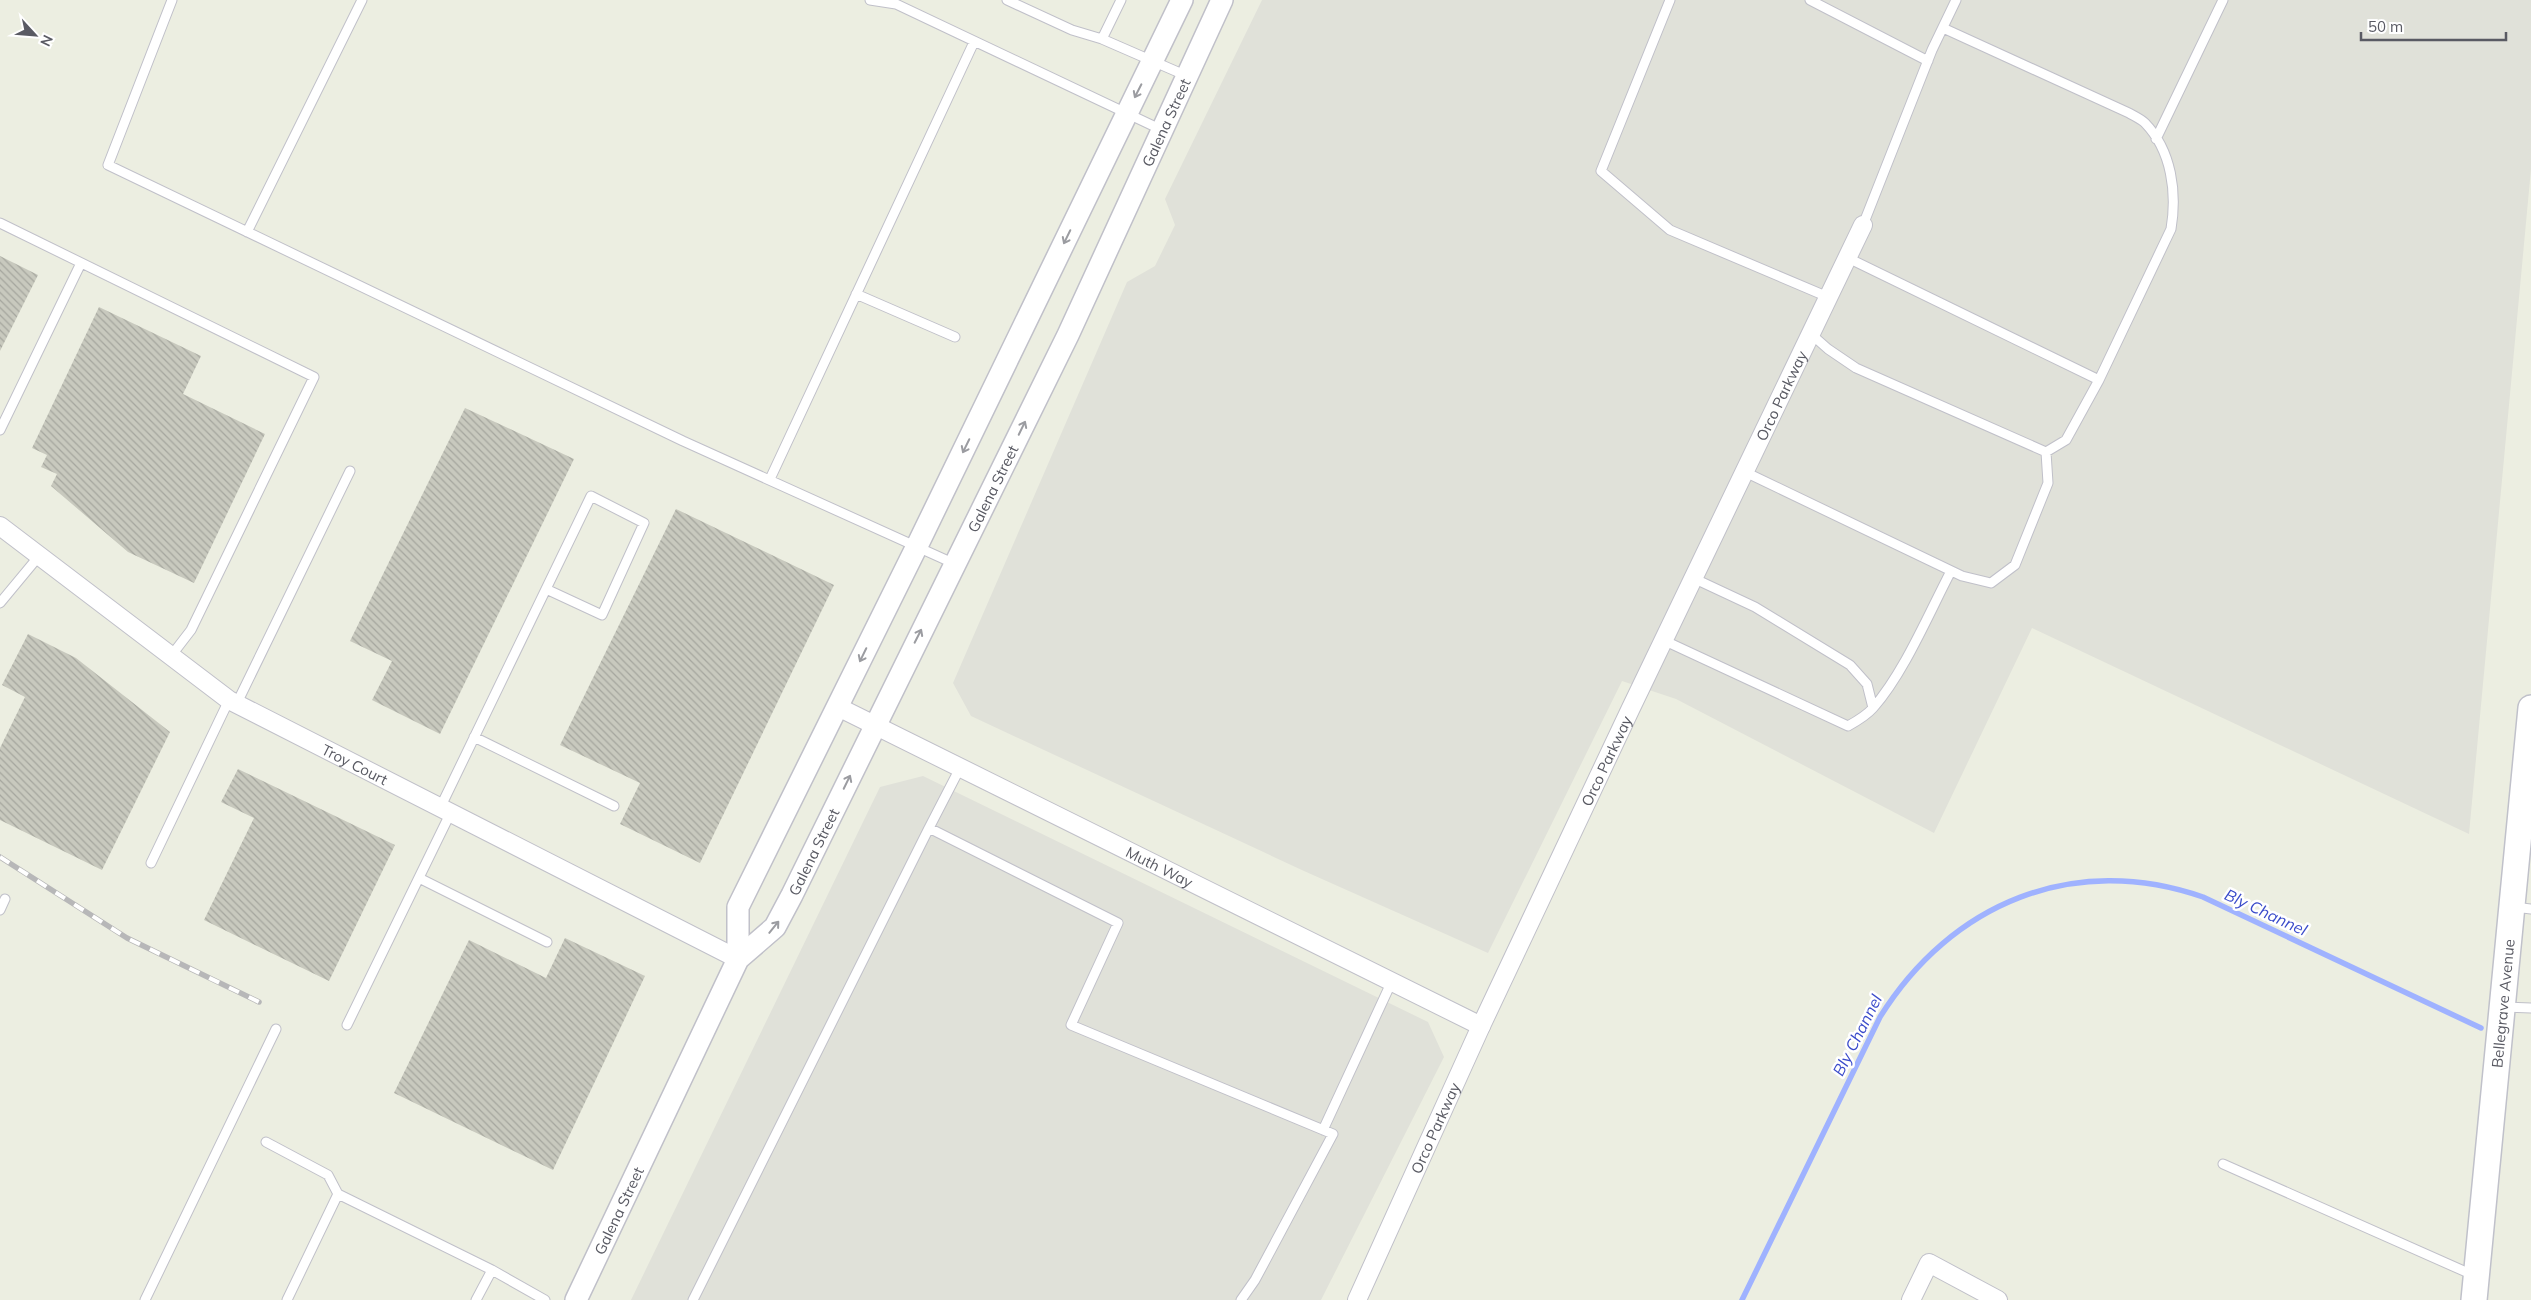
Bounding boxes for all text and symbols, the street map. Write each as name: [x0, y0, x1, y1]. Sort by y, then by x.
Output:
north arrow: [10, 10, 60, 60]
scale bar: [2361, 10, 2506, 42]
text: 50 m: [2368, 17, 2403, 36]
text: N: [36, 32, 57, 49]
street label: Galena Street: [1137, 75, 1194, 170]
one-way arrow: [1133, 83, 1142, 98]
one-way arrow: [1062, 229, 1071, 244]
street label: Orco Parkway: [1751, 347, 1811, 444]
one-way arrow: [1018, 421, 1027, 436]
one-way arrow: [960, 439, 970, 454]
street label: Galena Street: [963, 442, 1022, 535]
one-way arrow: [914, 629, 923, 644]
one-way arrow: [858, 647, 868, 662]
street label: Orco Parkway: [1577, 712, 1636, 809]
street label: Troy Court: [319, 739, 391, 789]
one-way arrow: [842, 775, 852, 790]
street label: Galena Street: [784, 805, 843, 898]
street label: Muth Way: [1123, 842, 1196, 891]
water label: Bly Channel: [2222, 884, 2311, 940]
one-way arrow: [768, 920, 779, 933]
street label: Bellegrave Avenue: [2487, 938, 2518, 1069]
water label: Bly Channel: [1828, 991, 1886, 1079]
street label: Orco Parkway: [1406, 1079, 1464, 1176]
street label: Galena Street: [590, 1164, 647, 1258]

